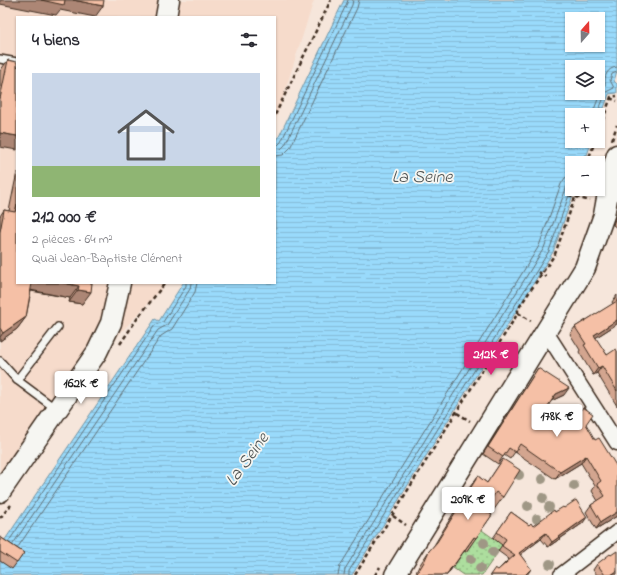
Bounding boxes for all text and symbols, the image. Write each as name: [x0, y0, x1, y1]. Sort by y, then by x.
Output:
north arrow: [565, 12, 605, 52]
map controls: [565, 12, 605, 196]
text: 4 biens: [32, 28, 80, 53]
icon: filters: [238, 29, 260, 51]
button: layers: [565, 60, 605, 100]
icon: home: [110, 99, 182, 171]
button: +: [565, 108, 605, 148]
button: −: [565, 156, 605, 196]
water label: La Seine: [392, 165, 453, 191]
text: 212 000 €: [32, 205, 97, 230]
text: 2 pièces · 64 m²: [32, 230, 113, 249]
text: Quai Jean-Baptiste Clément: [32, 249, 182, 268]
pin: 212K €: [458, 342, 524, 376]
text: 212K €: [473, 345, 509, 364]
pin: 162K €: [48, 371, 114, 405]
text: 162K €: [64, 374, 98, 393]
pin: 178K €: [524, 404, 590, 438]
text: 178K €: [541, 407, 573, 426]
water label: La Seine: [220, 427, 277, 492]
pin: 209K €: [435, 487, 501, 521]
text: 209K €: [451, 490, 485, 509]

